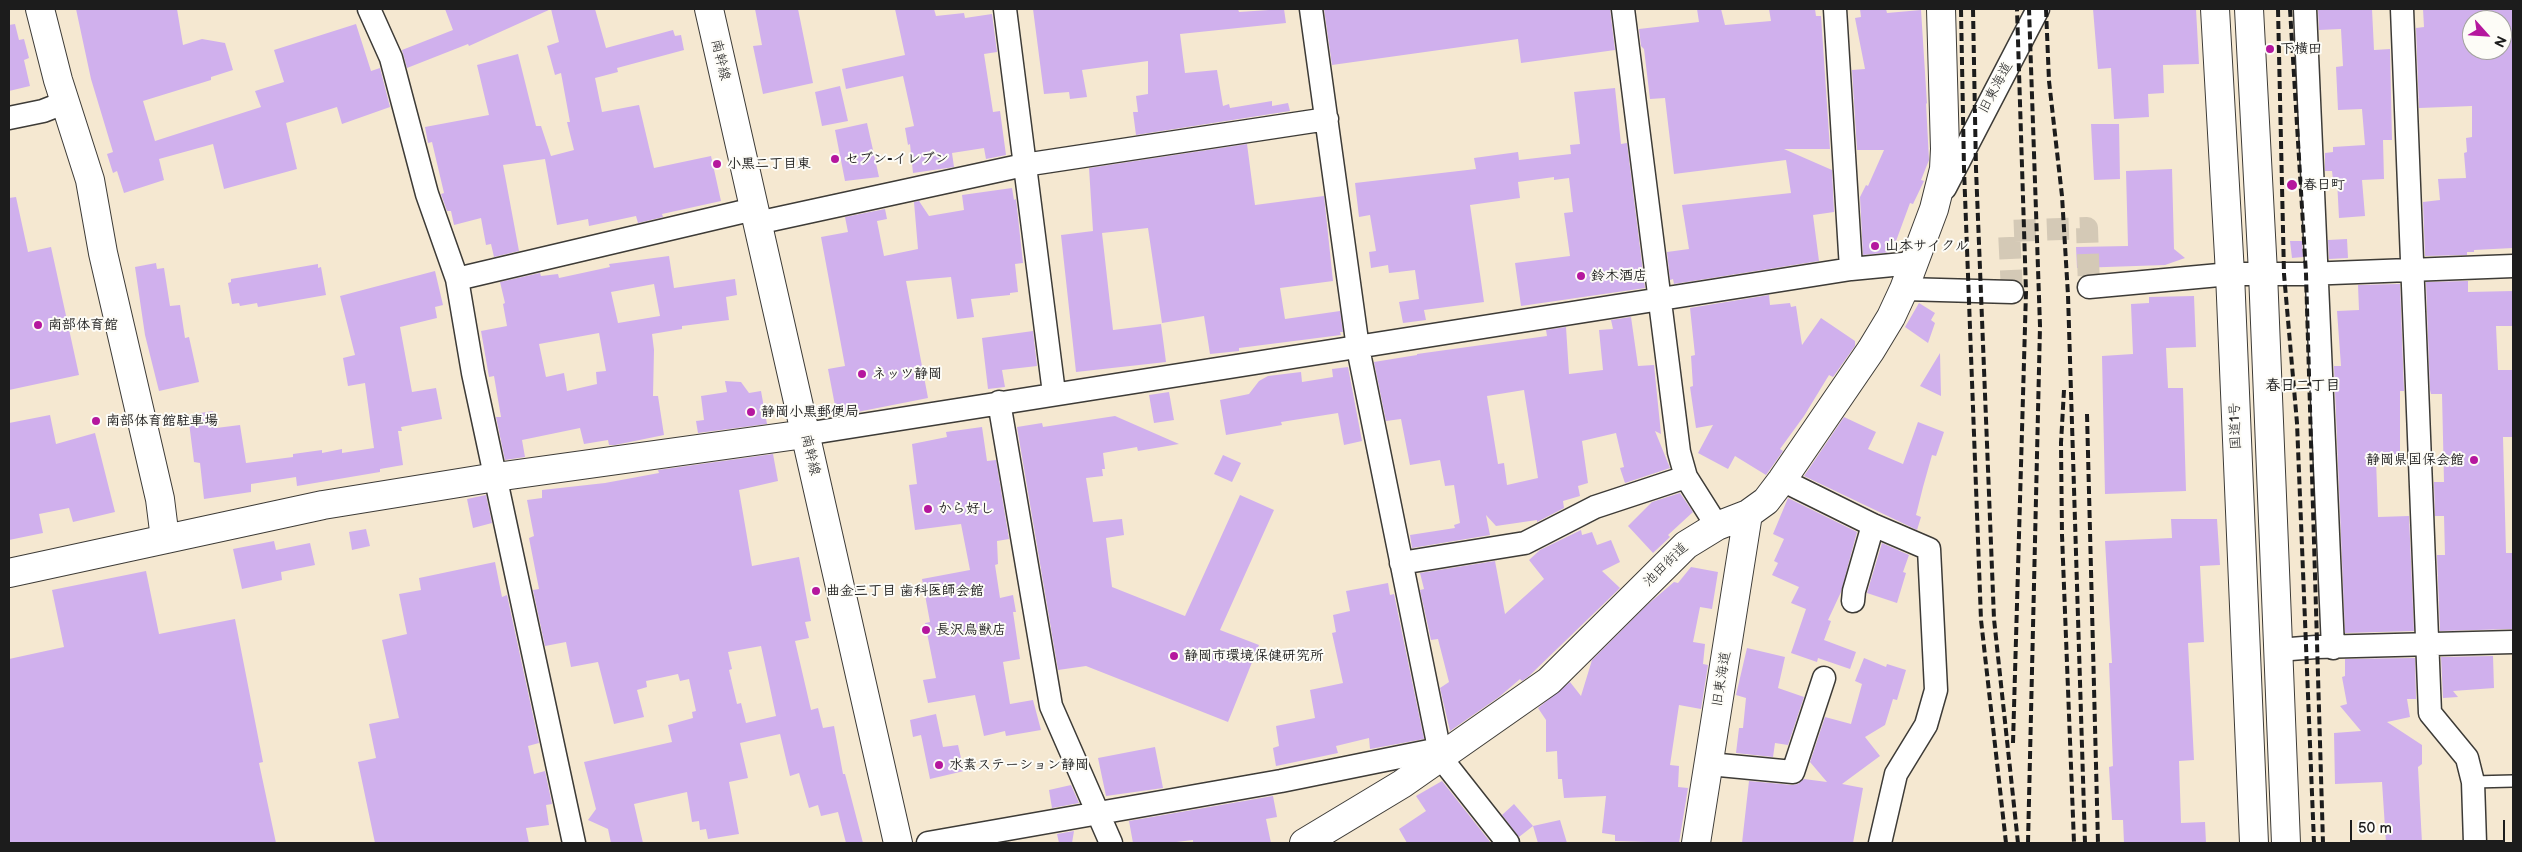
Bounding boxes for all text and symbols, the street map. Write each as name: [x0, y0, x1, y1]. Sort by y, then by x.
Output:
north arrow: [2462, 10, 2512, 60]
text: N: [2490, 33, 2510, 50]
street label: 南幹線: [707, 38, 733, 82]
place label: 下横田: [2280, 41, 2322, 57]
marker: 下横田: [2264, 43, 2276, 55]
street label: 旧東海道: [1975, 59, 2017, 117]
place label: セブン-イレブン: [845, 151, 949, 167]
marker: セブン-イレブン: [829, 153, 841, 165]
place label: 小黒二丁目東: [727, 156, 811, 172]
marker: 小黒二丁目東: [711, 158, 723, 170]
place label: 春日町: [2303, 177, 2345, 193]
marker: 春日町: [2285, 178, 2299, 192]
place label: 山本サイクル: [1885, 238, 1969, 254]
marker: 山本サイクル: [1869, 240, 1881, 252]
place label: 鈴木酒店: [1591, 268, 1647, 284]
marker: 鈴木酒店: [1575, 270, 1587, 282]
place label: 南部体育館: [48, 317, 118, 333]
marker: 南部体育館: [32, 319, 44, 331]
place label: ネッツ静岡: [872, 366, 942, 382]
marker: ネッツ静岡: [856, 368, 868, 380]
district label: 春日二丁目: [2266, 377, 2340, 395]
street label: 国道1号: [2227, 402, 2245, 450]
place label: 静岡小黒郵便局: [761, 404, 859, 420]
marker: 静岡小黒郵便局: [745, 406, 757, 418]
place label: 南部体育館駐車場: [106, 413, 218, 429]
marker: 南部体育館駐車場: [90, 415, 102, 427]
street label: 南幹線: [797, 433, 823, 477]
place label: 静岡県国保会館: [2366, 452, 2464, 468]
marker: 静岡県国保会館: [2468, 454, 2480, 466]
place label: から好し: [938, 501, 994, 517]
marker: から好し: [922, 503, 934, 515]
street label: 池田街道: [1640, 540, 1692, 590]
place label: 曲金三丁目 歯科医師会館: [826, 583, 984, 599]
marker: 曲金三丁目 歯科医師会館: [810, 585, 822, 597]
place label: 長沢鳥獣店: [936, 622, 1006, 638]
marker: 長沢鳥獣店: [920, 624, 932, 636]
place label: 静岡市環境保健研究所: [1184, 648, 1324, 664]
marker: 静岡市環境保健研究所: [1168, 650, 1180, 662]
street label: 旧東海道: [1709, 650, 1735, 708]
place label: 水素ステーション静岡: [949, 757, 1089, 773]
marker: 水素ステーション静岡: [933, 759, 945, 771]
scale bar: [2352, 810, 2507, 842]
text: 50 m: [2358, 819, 2392, 838]

